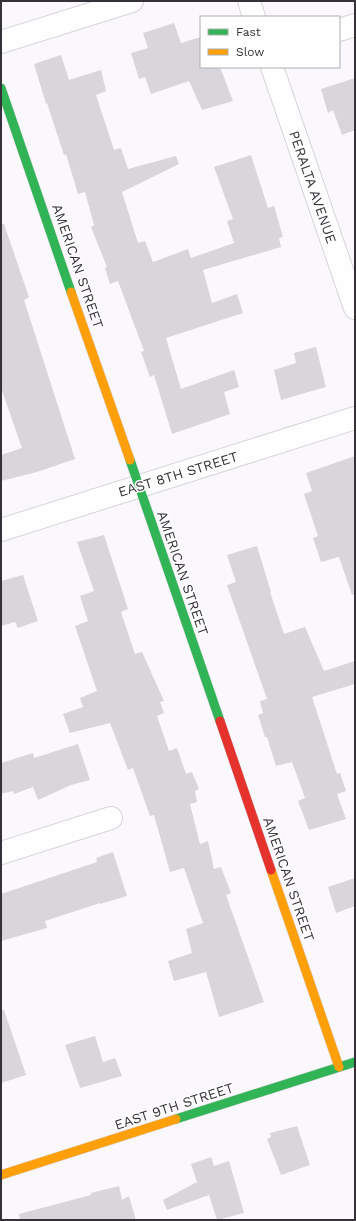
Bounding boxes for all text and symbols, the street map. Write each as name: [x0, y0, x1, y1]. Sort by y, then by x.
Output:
legend: [200, 16, 340, 68]
text: Fast: [236, 25, 261, 39]
text: Slow: [236, 45, 264, 59]
street label: PERALTA AVENUE: [286, 129, 340, 246]
street label: AMERICAN STREET: [49, 202, 107, 331]
street label: EAST 8TH STREET: [116, 448, 240, 500]
street label: AMERICAN STREET: [154, 509, 212, 638]
street label: AMERICAN STREET: [260, 815, 318, 944]
street label: EAST 9TH STREET: [113, 1079, 236, 1133]

